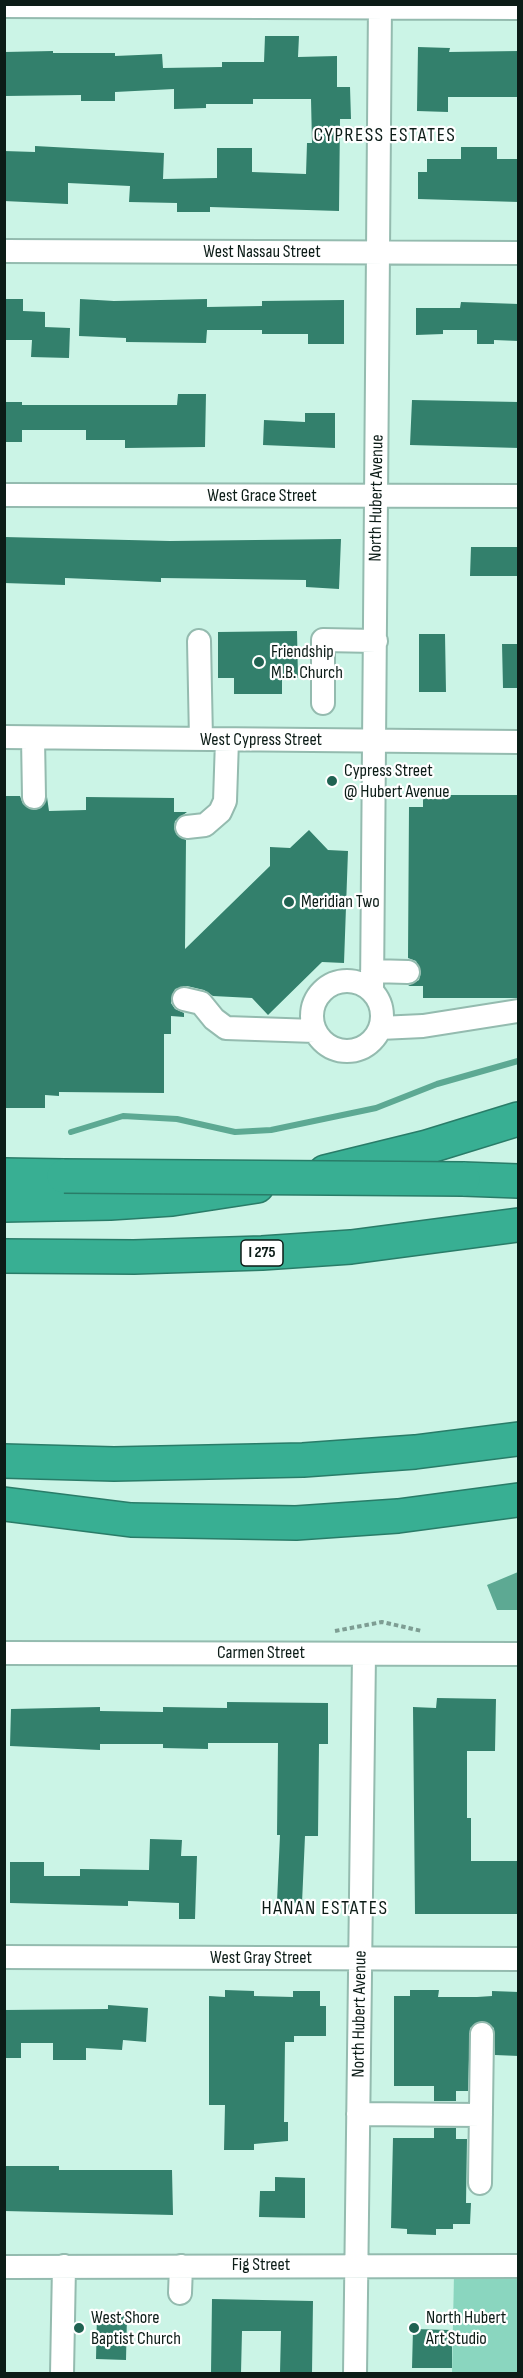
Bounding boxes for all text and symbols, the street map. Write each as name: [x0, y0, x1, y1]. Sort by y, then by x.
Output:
district label: CYPRESS ESTATES: [314, 124, 456, 148]
street label: West Nassau Street: [203, 241, 321, 263]
street label: North Hubert Avenue: [365, 434, 389, 562]
street label: West Grace Street: [207, 485, 317, 507]
place label: Friendship M.B. Church: [271, 641, 343, 684]
marker: Friendship M.B. Church: [252, 655, 266, 669]
street label: West Cypress Street: [200, 729, 322, 751]
place label: Cypress Street @ Hubert Avenue: [344, 760, 449, 802]
marker: Cypress Street @ Hubert Avenue: [325, 774, 339, 788]
place label: Meridian Two: [301, 891, 380, 913]
marker: Meridian Two: [282, 895, 296, 909]
road number: I 275: [241, 1240, 283, 1266]
street label: Carmen Street: [217, 1642, 305, 1664]
district label: HANAN ESTATES: [262, 1897, 388, 1921]
street label: West Gray Street: [210, 1947, 312, 1969]
street label: North Hubert Avenue: [348, 1950, 372, 2078]
street label: Fig Street: [232, 2254, 290, 2276]
place label: West Shore Baptist Church: [91, 2307, 181, 2350]
place label: North Hubert Art Studio: [426, 2307, 506, 2350]
marker: West Shore Baptist Church: [72, 2321, 86, 2335]
marker: North Hubert Art Studio: [407, 2321, 421, 2335]

